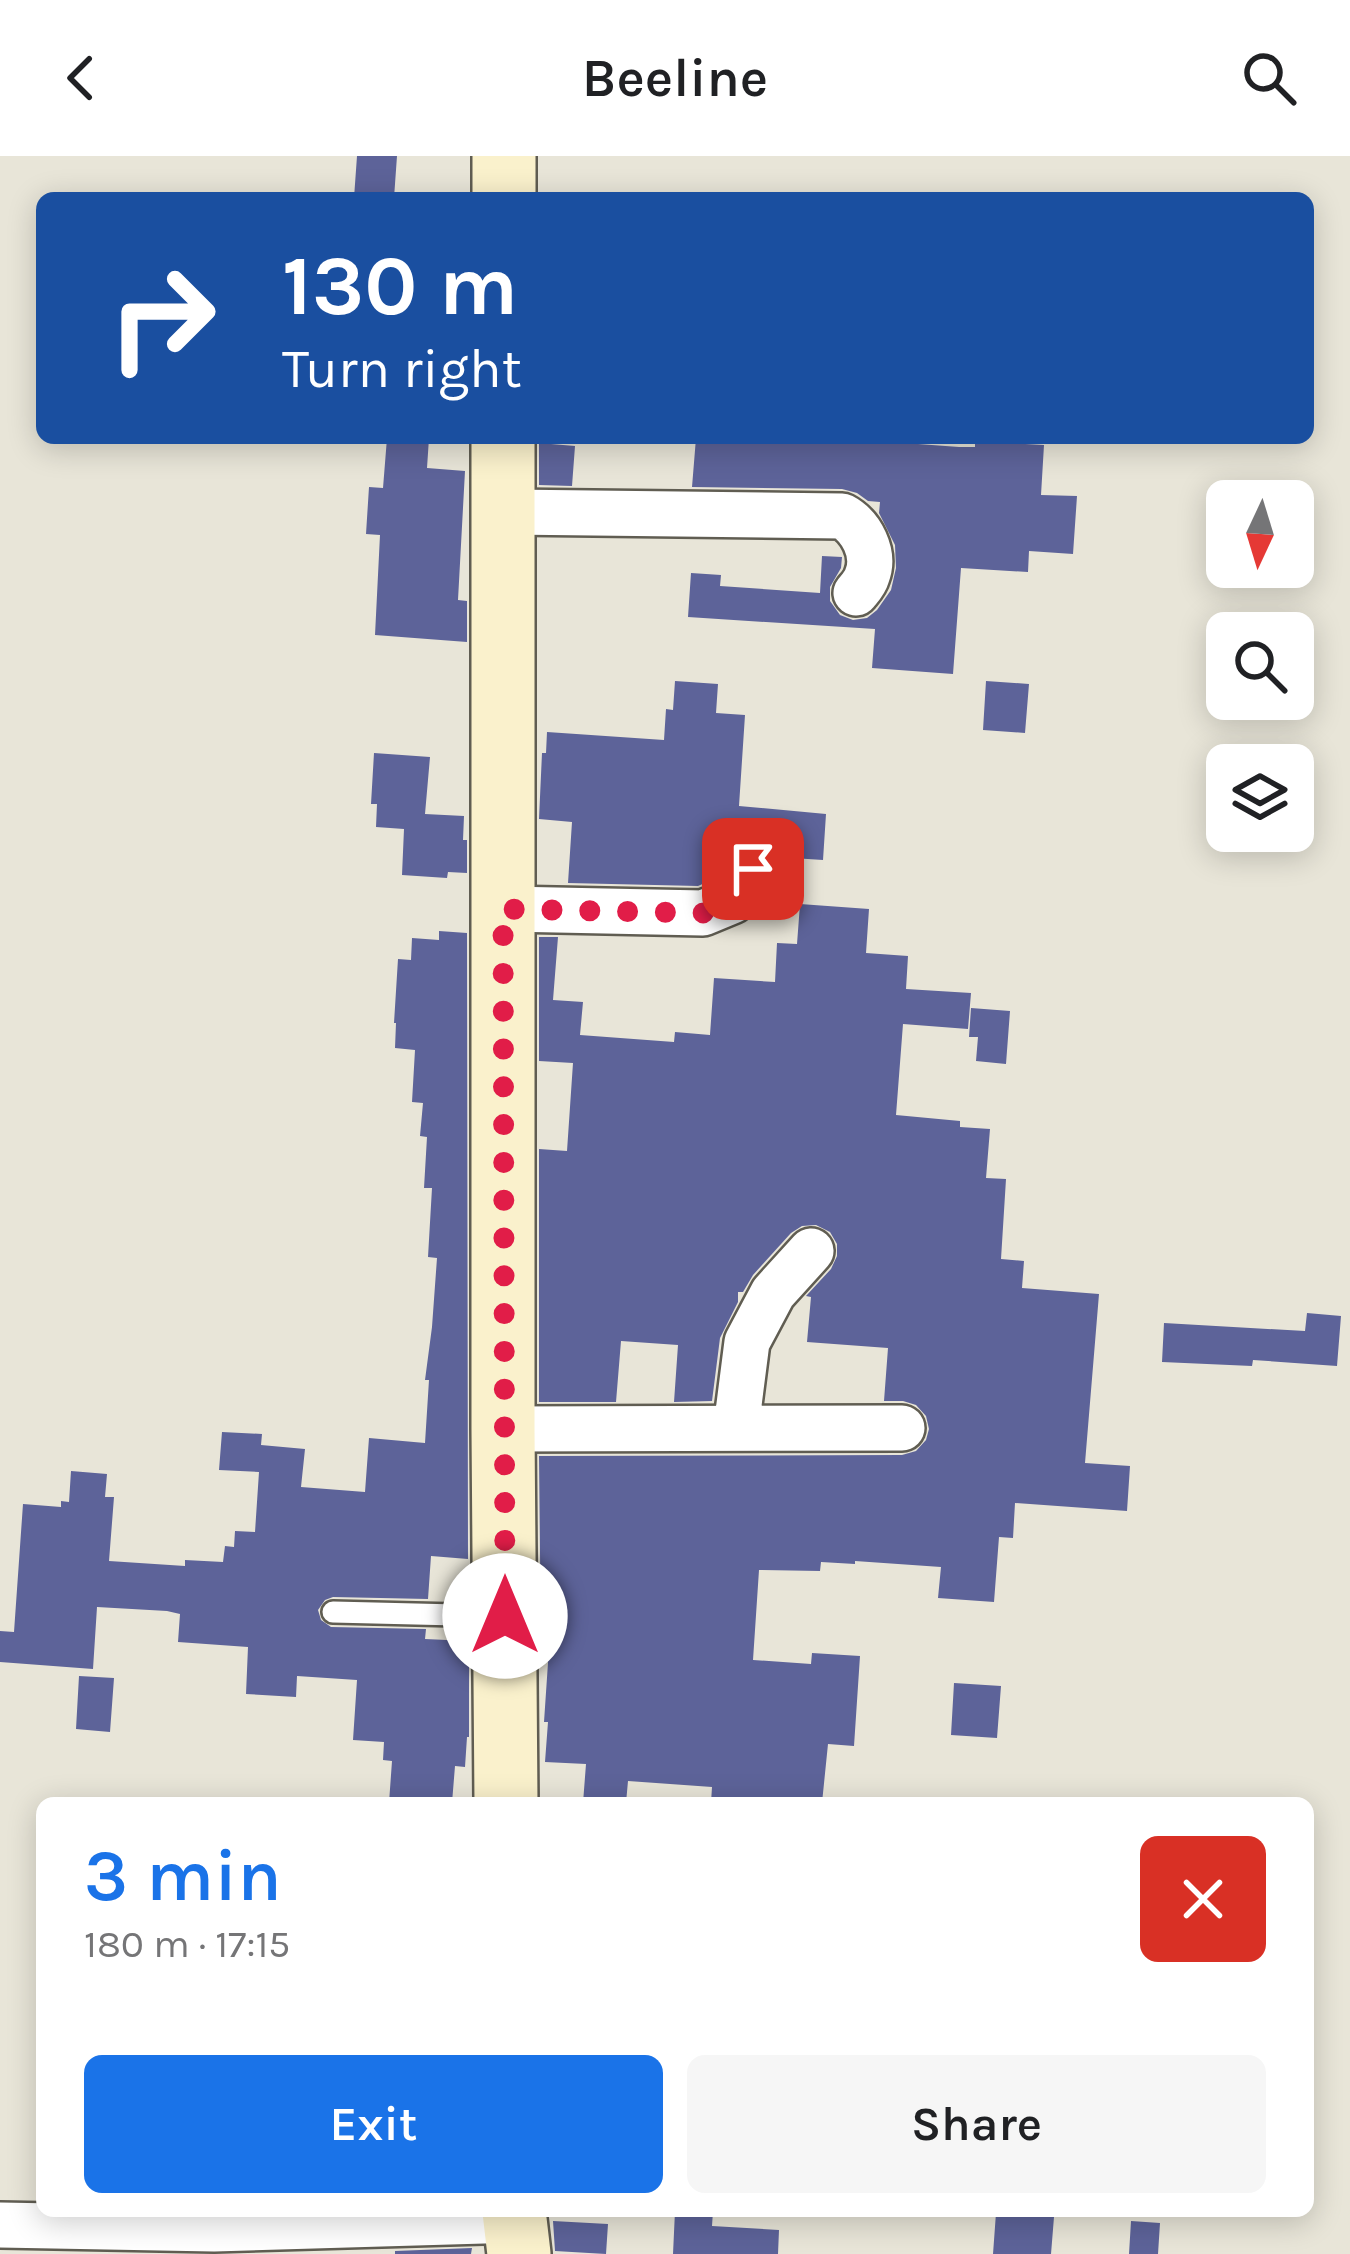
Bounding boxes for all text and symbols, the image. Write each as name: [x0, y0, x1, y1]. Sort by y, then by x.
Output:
icon: back: [48, 45, 114, 111]
icon: search: [1236, 45, 1302, 111]
text: Beeline: [582, 46, 768, 110]
text: 130 m: [282, 237, 518, 335]
icon: right: [84, 240, 240, 396]
text: Turn right: [282, 337, 522, 401]
north arrow: [1206, 480, 1314, 588]
map controls: [1206, 480, 1314, 852]
button: search: [1206, 612, 1314, 720]
button: layers: [1206, 744, 1314, 852]
pin: [702, 818, 804, 920]
icon: arrive: [720, 836, 786, 902]
position arrow: [442, 1553, 568, 1679]
text: 3 min: [84, 1834, 282, 1918]
button: close: [1140, 1836, 1266, 1962]
text: 180 m · 17:15: [84, 1921, 290, 1967]
button: Exit: [84, 2055, 663, 2193]
button: Share: [687, 2055, 1266, 2193]

